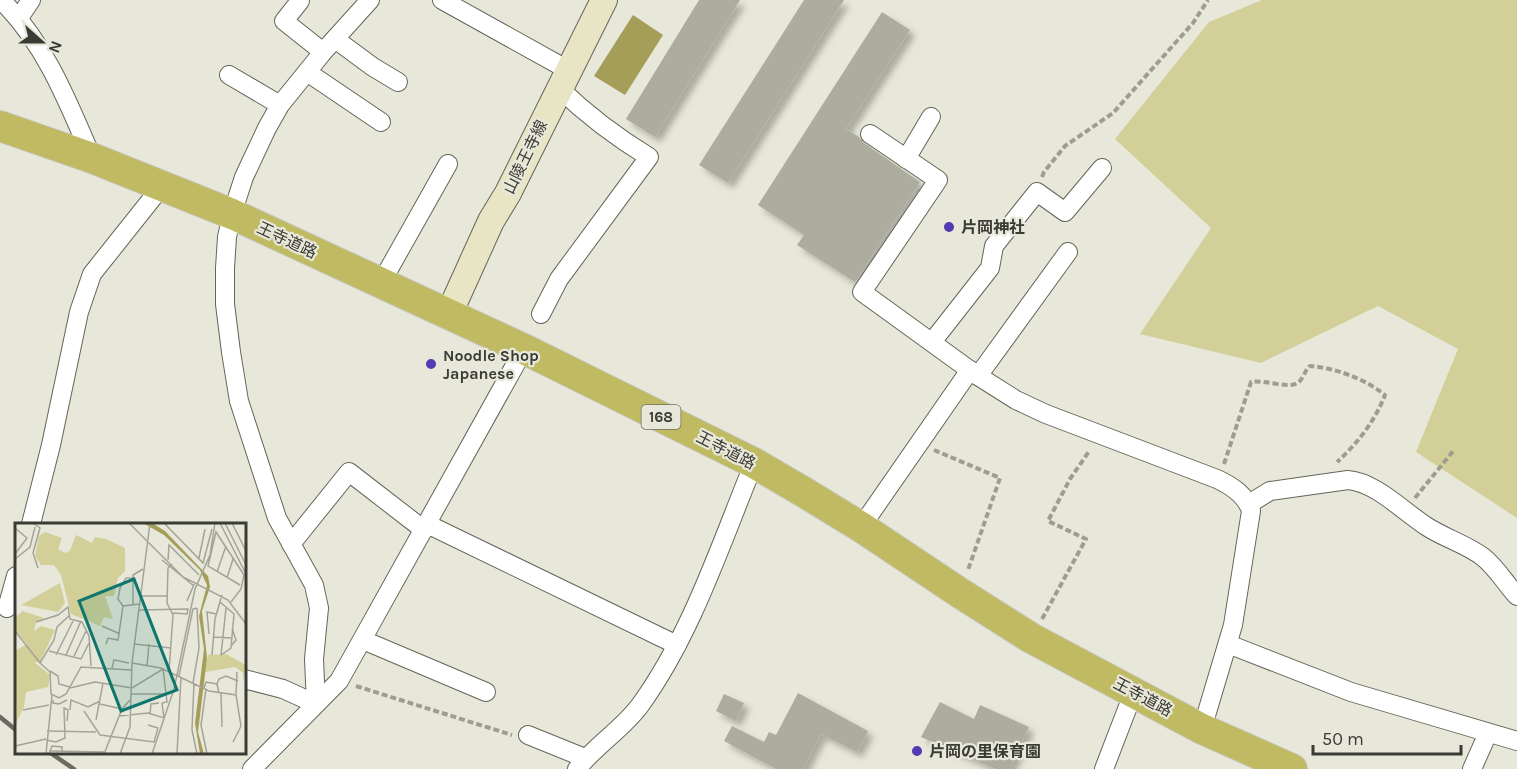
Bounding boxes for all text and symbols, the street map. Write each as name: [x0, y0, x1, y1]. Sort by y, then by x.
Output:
north arrow: [12, 12, 72, 72]
text: N: [45, 38, 66, 56]
street label: 山陵王寺線: [499, 117, 551, 197]
street label: 王寺道路: [254, 218, 320, 262]
place label: 片岡神社: [961, 218, 1025, 237]
marker: 片岡神社: [942, 220, 956, 234]
place label: Noodle Shop Japanese: [443, 346, 539, 383]
marker: Noodle Shop Japanese: [424, 357, 438, 371]
road number: 168: [642, 405, 680, 429]
street label: 王寺道路: [693, 427, 759, 473]
inset map: [15, 523, 246, 754]
street label: 王寺道路: [1110, 674, 1176, 720]
scale bar: [1313, 718, 1462, 756]
text: 50 m: [1322, 728, 1364, 750]
place label: 片岡の里保育園: [929, 742, 1041, 761]
marker: 片岡の里保育園: [910, 744, 924, 758]

